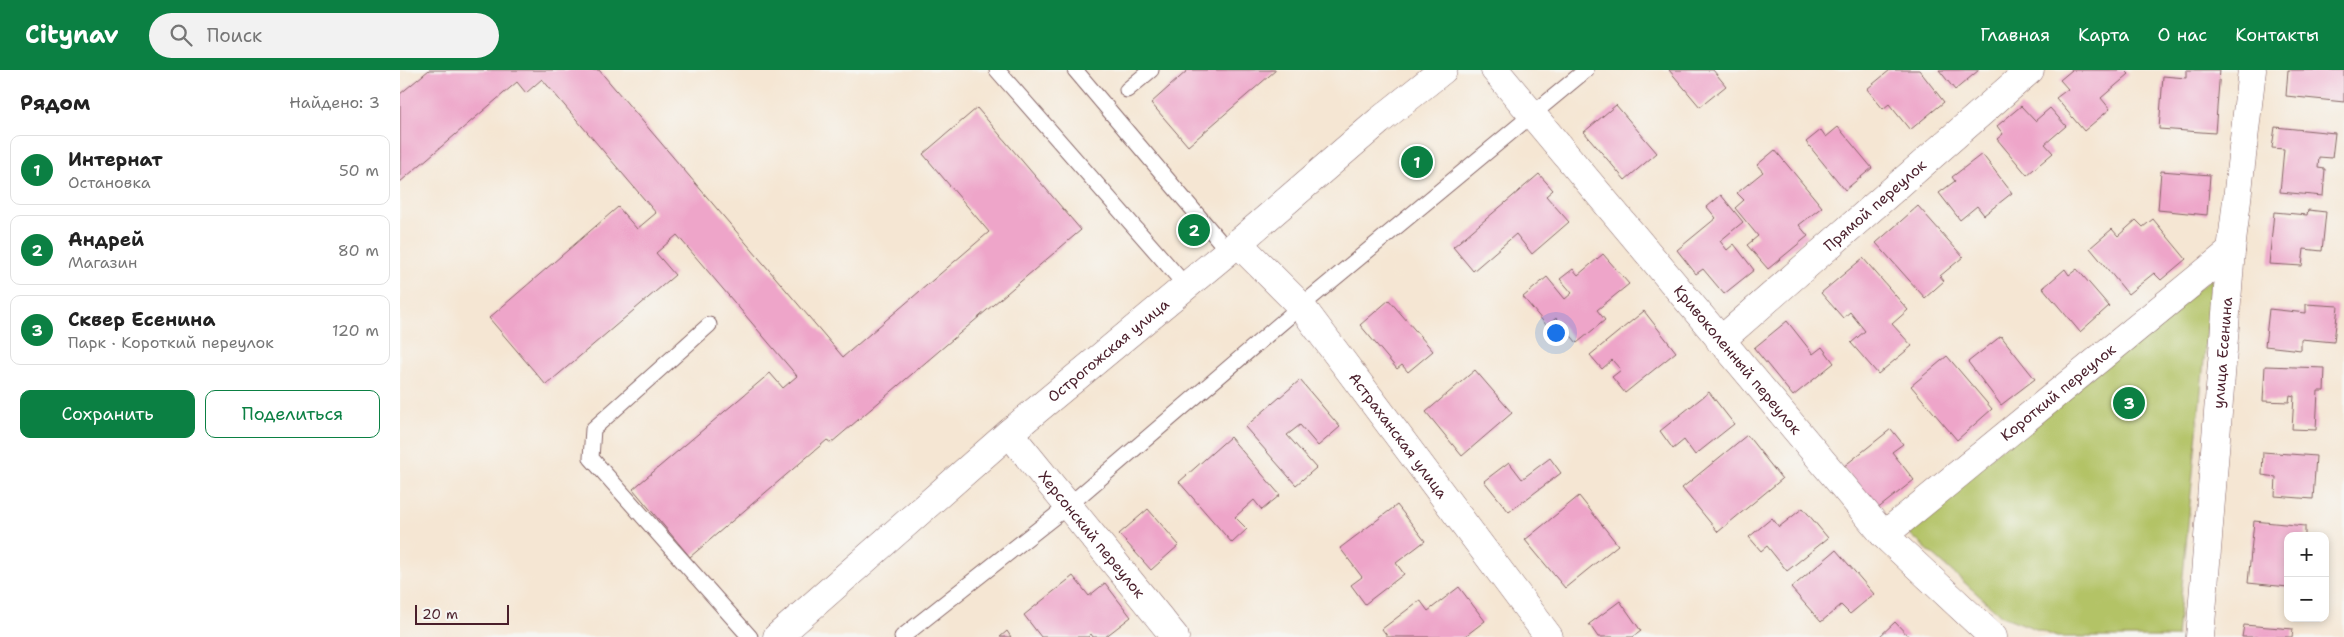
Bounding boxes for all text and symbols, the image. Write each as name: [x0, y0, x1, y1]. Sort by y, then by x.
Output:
search box: [149, 13, 499, 58]
text: Citynav: [25, 19, 119, 51]
icon: search: [167, 21, 195, 49]
text: Поиск: [207, 23, 262, 48]
text: Главная: [1980, 23, 2050, 47]
text: Карта: [2078, 23, 2130, 47]
text: О нас: [2158, 23, 2207, 47]
text: Контакты: [2235, 23, 2319, 47]
text: Рядом: [20, 89, 90, 117]
text: Найдено: 3: [289, 92, 380, 113]
pin: 1: [1401, 143, 1433, 181]
text: Интернат: [68, 147, 163, 172]
street label: Прямой переулок: [1820, 155, 1931, 256]
text: 1: [33, 160, 41, 181]
text: 50 m: [339, 160, 379, 181]
text: Остановка: [68, 172, 151, 193]
pin: 2: [1178, 211, 1210, 249]
text: Андрей: [68, 227, 144, 252]
text: 2: [31, 240, 43, 261]
text: 80 m: [338, 240, 379, 261]
text: Магазин: [68, 252, 137, 273]
street label: Кривоколенный переулок: [1669, 281, 1806, 439]
street label: Острогожская улица: [1043, 294, 1174, 407]
street label: улица Есенина: [2208, 296, 2237, 409]
text: Сквер Есенина: [68, 307, 215, 332]
text: 3: [31, 320, 43, 341]
text: 120 m: [332, 320, 379, 341]
your location: [1543, 320, 1569, 346]
text: Парк · Короткий переулок: [68, 332, 274, 353]
street label: Короткий переулок: [1996, 339, 2120, 446]
street label: Астраханская улица: [1344, 369, 1452, 503]
pin: 3: [2113, 384, 2145, 422]
button: Сохранить: [20, 390, 195, 438]
button: Поделиться: [205, 390, 380, 438]
street label: Херсонский переулок: [1034, 467, 1150, 602]
map controls: [2284, 532, 2329, 622]
button: +: [2284, 532, 2329, 577]
button: −: [2284, 577, 2329, 622]
scale bar: [415, 602, 509, 625]
text: 20 m: [422, 605, 458, 623]

